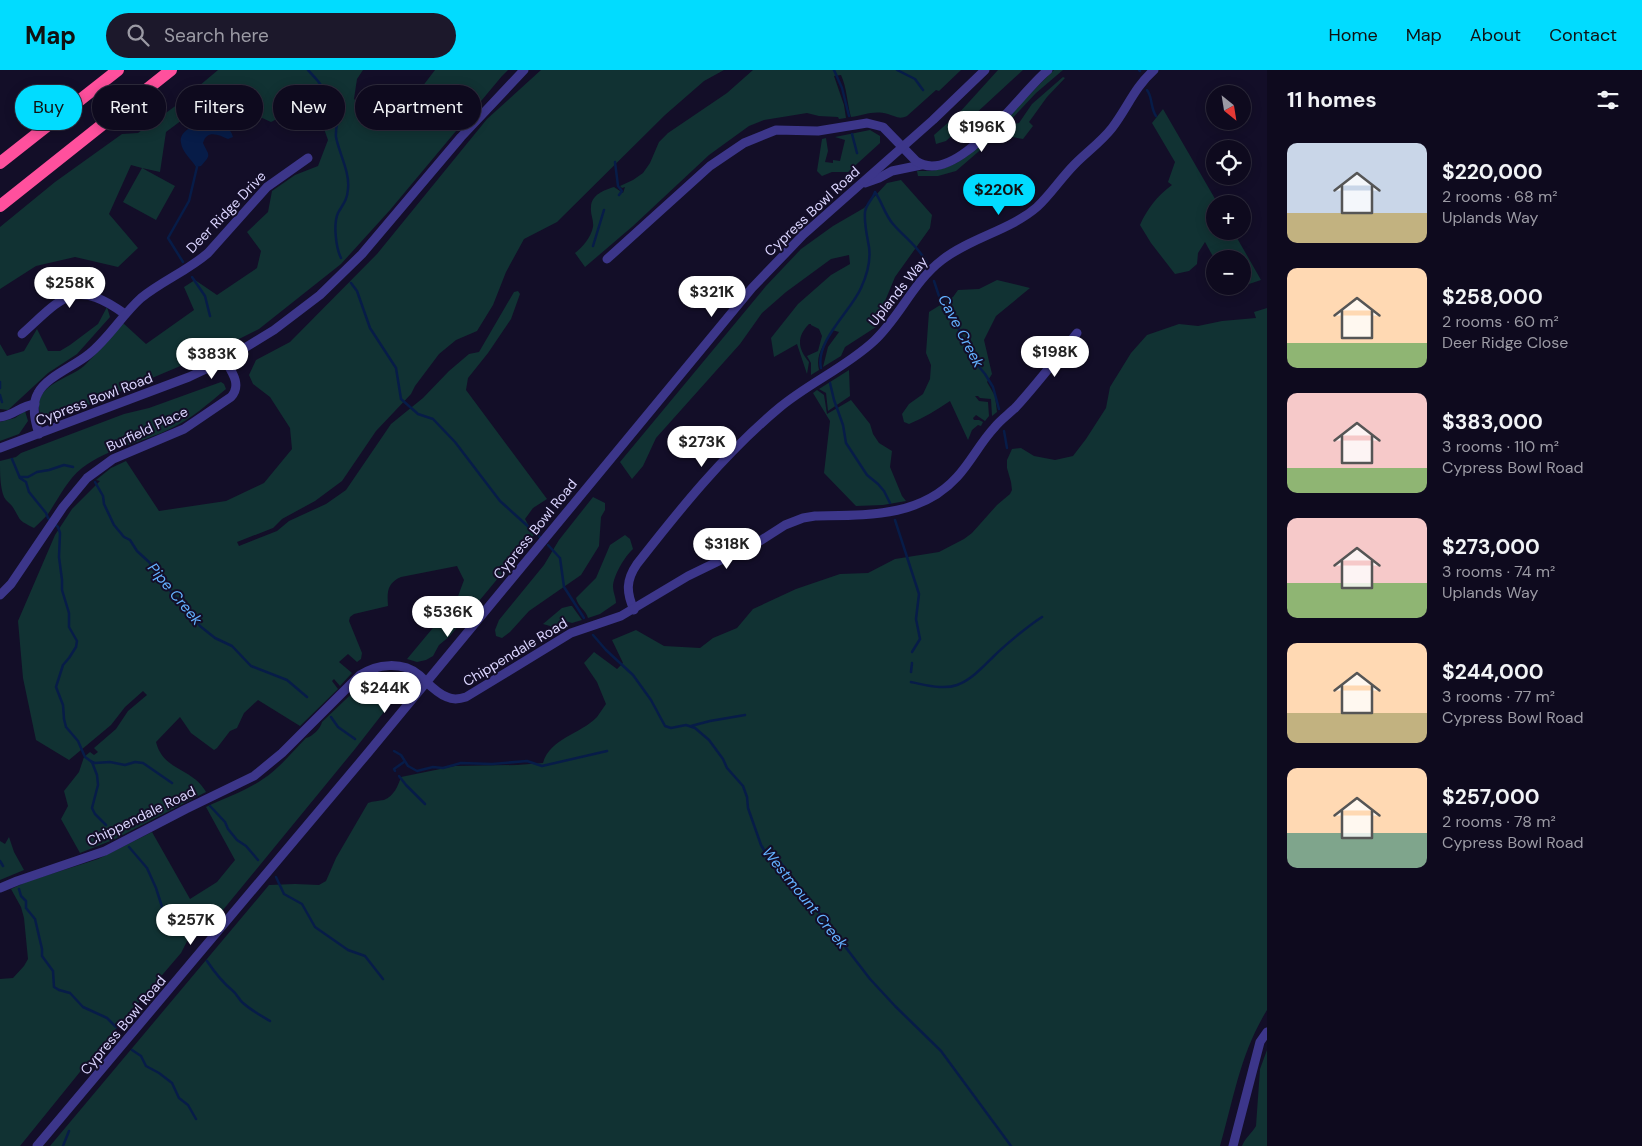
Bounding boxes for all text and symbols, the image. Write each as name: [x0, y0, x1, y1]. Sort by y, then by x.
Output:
search box: [106, 13, 456, 58]
text: Map: [25, 20, 76, 51]
icon: search: [124, 21, 152, 49]
text: Search here: [164, 23, 269, 48]
text: Home: [1328, 23, 1378, 47]
text: Map: [1406, 23, 1442, 47]
text: About: [1470, 23, 1521, 47]
text: Contact: [1549, 23, 1617, 47]
chip: Buy: [15, 85, 82, 130]
chip: Rent: [92, 85, 166, 130]
chip: Filters: [176, 85, 263, 130]
chip: New: [273, 85, 345, 130]
chip: Apartment: [355, 85, 481, 130]
north arrow: [1206, 85, 1251, 130]
map controls: [1206, 85, 1251, 295]
text: 11 homes: [1287, 86, 1377, 114]
icon: filters: [1594, 86, 1622, 114]
pin: $196K: [947, 111, 1017, 153]
text: $196K: [959, 116, 1005, 137]
button: locate: [1206, 140, 1251, 185]
text: $220,000: [1442, 158, 1543, 186]
street label: Cypress Bowl Road: [761, 162, 863, 260]
icon: home: [1327, 163, 1387, 223]
street label: Deer Ridge Drive: [182, 167, 270, 257]
pin: $220K: [964, 174, 1034, 216]
text: $220K: [974, 179, 1024, 200]
text: 2 rooms · 68 m²: [1442, 186, 1558, 207]
button: +: [1206, 195, 1251, 240]
text: Uplands Way: [1442, 207, 1538, 228]
button: −: [1206, 250, 1251, 295]
street label: Uplands Way: [864, 252, 932, 329]
pin: $258K: [35, 266, 105, 309]
text: $258K: [45, 272, 95, 293]
pin: $321K: [677, 276, 747, 318]
text: $321K: [690, 281, 734, 302]
text: $258,000: [1442, 283, 1543, 311]
icon: home: [1327, 288, 1387, 348]
water label: Cave Creek: [933, 291, 989, 371]
text: 2 rooms · 60 m²: [1442, 311, 1559, 332]
text: Deer Ridge Close: [1442, 332, 1568, 353]
pin: $198K: [1020, 336, 1090, 378]
pin: $383K: [177, 338, 247, 380]
text: $198K: [1032, 341, 1078, 362]
text: $383K: [187, 343, 237, 364]
street label: Cypress Bowl Road: [33, 368, 155, 430]
street label: Burfield Place: [103, 402, 191, 456]
text: $383,000: [1442, 408, 1543, 436]
icon: home: [1327, 413, 1387, 473]
pin: $273K: [667, 426, 737, 468]
text: $273K: [678, 431, 726, 452]
text: 3 rooms · 110 m²: [1442, 436, 1559, 457]
text: Cypress Bowl Road: [1442, 457, 1584, 478]
street label: Cypress Bowl Road: [489, 475, 581, 583]
pin: $318K: [692, 528, 762, 570]
text: $318K: [704, 533, 750, 554]
text: $273,000: [1442, 533, 1540, 561]
icon: home: [1327, 538, 1387, 598]
water label: Pipe Creek: [143, 559, 207, 630]
text: 3 rooms · 74 m²: [1442, 561, 1555, 582]
text: Uplands Way: [1442, 582, 1538, 603]
pin: $536K: [413, 596, 483, 638]
text: $536K: [423, 601, 473, 622]
street label: Chippendale Road: [459, 614, 571, 690]
text: $244,000: [1442, 658, 1543, 686]
icon: home: [1327, 663, 1387, 723]
pin: $244K: [350, 672, 420, 714]
text: $244K: [360, 677, 410, 698]
text: 3 rooms · 77 m²: [1442, 686, 1555, 707]
text: Cypress Bowl Road: [1442, 707, 1584, 728]
street label: Chippendale Road: [84, 782, 198, 850]
text: $257,000: [1442, 783, 1539, 811]
icon: home: [1327, 788, 1387, 848]
text: 2 rooms · 78 m²: [1442, 811, 1556, 832]
text: Cypress Bowl Road: [1442, 832, 1584, 853]
water label: Westmount Creek: [758, 843, 853, 953]
pin: $257K: [156, 904, 226, 946]
text: $257K: [167, 909, 215, 930]
street label: Cypress Bowl Road: [76, 972, 170, 1078]

